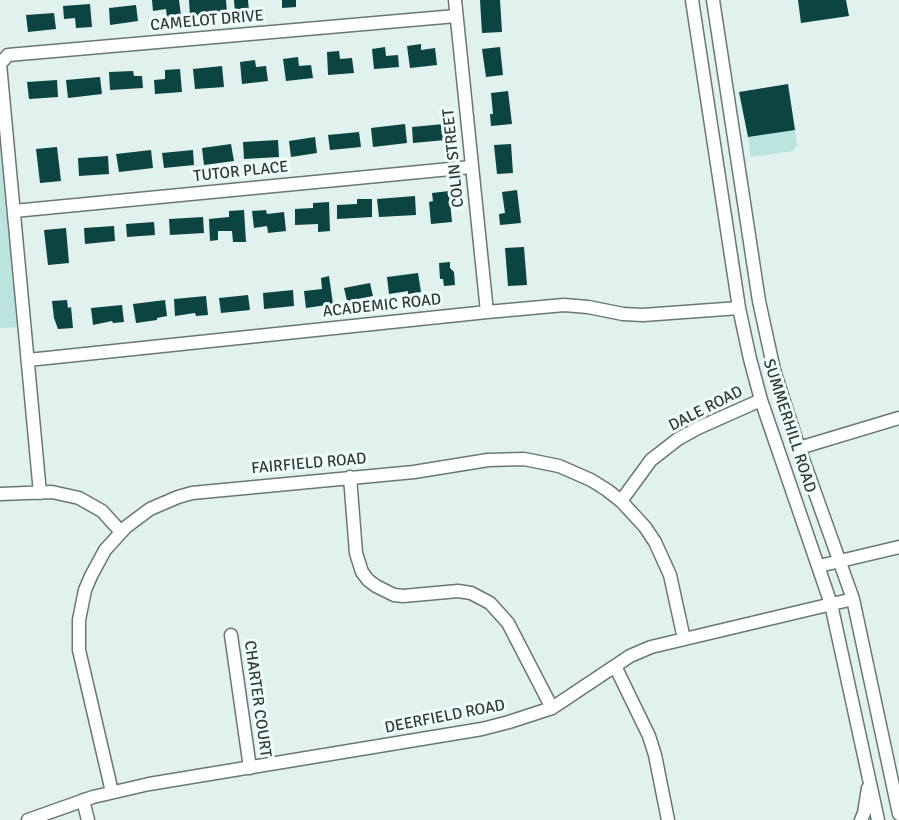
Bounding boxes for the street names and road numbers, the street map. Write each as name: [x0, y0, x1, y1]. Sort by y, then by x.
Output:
street label: CAMELOT DRIVE: [150, 6, 264, 36]
street label: COLIN STREET: [439, 108, 469, 208]
street label: TUTOR PLACE: [193, 157, 289, 187]
street label: ACADEMIC ROAD: [322, 290, 442, 322]
street label: SUMMERHILL ROAD: [758, 357, 820, 495]
street label: DALE ROAD: [666, 382, 746, 436]
street label: FAIRFIELD ROAD: [251, 449, 367, 479]
street label: CHARTER COURT: [239, 639, 275, 759]
street label: DEERFIELD ROAD: [383, 696, 507, 738]

